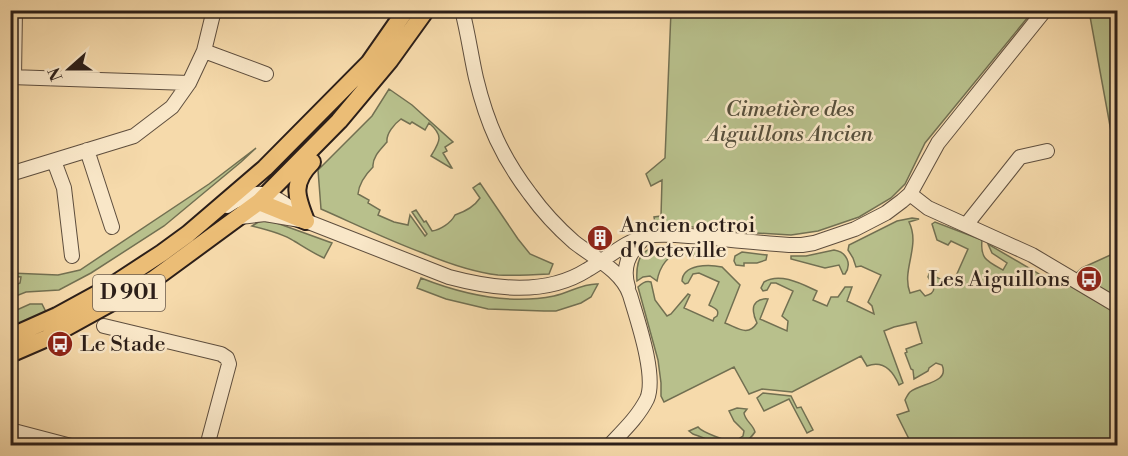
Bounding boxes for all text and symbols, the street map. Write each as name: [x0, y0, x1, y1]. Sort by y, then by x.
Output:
north arrow: [39, 39, 99, 99]
text: N: [44, 64, 68, 84]
park label: Cimetière des Aiguillons Ancien: [705, 96, 874, 148]
place label: Ancien octroi d'Octeville: [619, 212, 755, 264]
building icon: Ancien octroi d'Octeville: [585, 223, 615, 253]
bus stop icon: Les Aiguillons: [1074, 264, 1104, 294]
place label: Les Aiguillons: [928, 266, 1070, 293]
road number: D 901: [93, 275, 165, 311]
bus stop icon: Le Stade: [45, 329, 75, 359]
place label: Le Stade: [80, 331, 166, 358]

